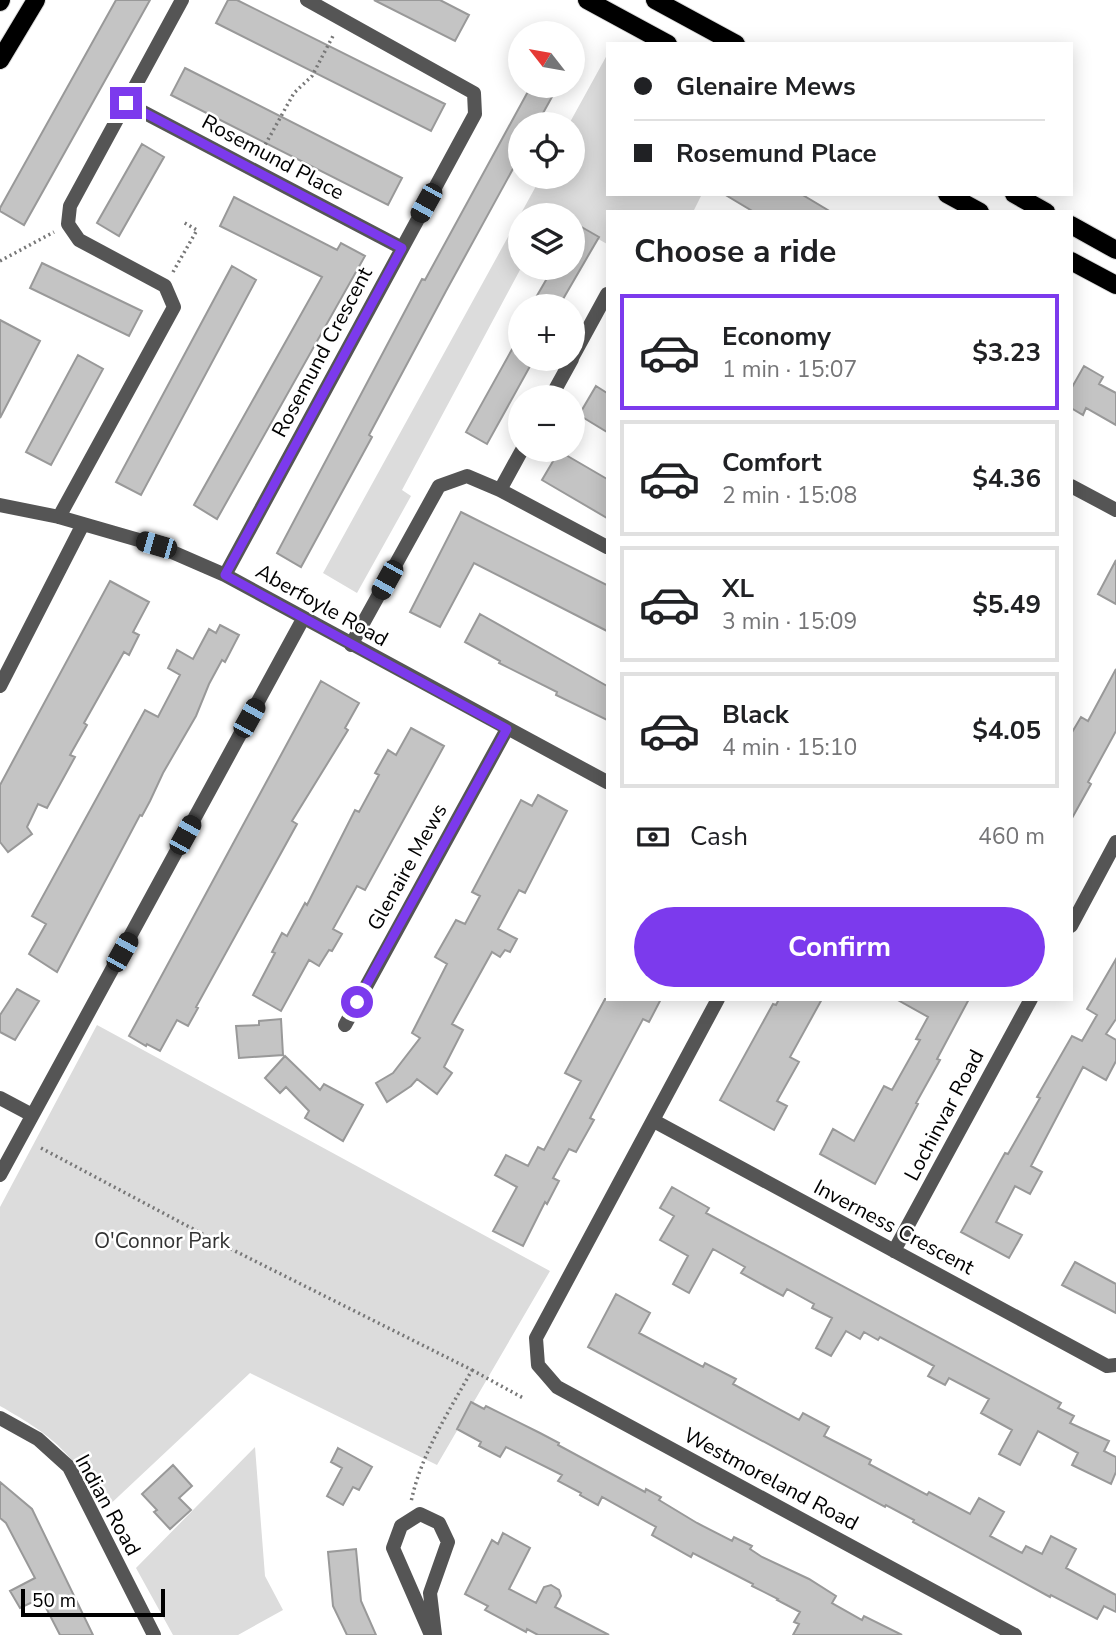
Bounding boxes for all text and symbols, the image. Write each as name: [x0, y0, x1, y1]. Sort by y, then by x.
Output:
north arrow: [508, 21, 584, 98]
map controls: [508, 21, 585, 462]
text: Glenaire Mews: [676, 69, 856, 104]
route end: [110, 87, 142, 119]
street label: Rosemund Place: [197, 108, 349, 206]
button: locate: [508, 112, 585, 189]
text: Rosemund Place: [676, 136, 877, 171]
car: [407, 180, 446, 226]
button: layers: [508, 203, 585, 280]
text: Choose a ride: [634, 230, 836, 273]
street label: Rosemund Crescent: [265, 261, 379, 442]
button: +: [508, 294, 585, 371]
text: Economy: [722, 319, 831, 354]
icon: car: [638, 321, 701, 384]
text: $3.23: [972, 335, 1041, 370]
text: 1 min · 15:07: [722, 354, 857, 385]
button: −: [508, 385, 585, 462]
text: Comfort: [722, 445, 822, 480]
icon: car: [638, 447, 701, 510]
text: $4.36: [972, 461, 1041, 496]
text: 2 min · 15:08: [722, 480, 857, 511]
car: [133, 529, 180, 561]
street label: Aberfoyle Road: [251, 557, 393, 653]
car: [368, 557, 407, 603]
text: XL: [722, 571, 754, 606]
icon: car: [638, 573, 701, 636]
text: $5.49: [972, 587, 1041, 622]
text: 3 min · 15:09: [722, 606, 857, 637]
car: [230, 695, 269, 741]
text: Black: [722, 697, 789, 732]
icon: car: [638, 699, 701, 762]
text: $4.05: [972, 713, 1041, 748]
text: 4 min · 15:10: [722, 732, 857, 763]
street label: Glenaire Mews: [361, 799, 453, 935]
car: [166, 812, 205, 858]
icon: cash: [634, 818, 672, 856]
text: Cash: [690, 819, 748, 854]
text: 460 m: [978, 821, 1045, 852]
button: Confirm: [634, 907, 1045, 987]
car: [103, 929, 142, 975]
route start: [341, 986, 373, 1018]
street label: Lochinvar Road: [898, 1044, 990, 1186]
street label: Inverness Crescent: [809, 1173, 980, 1281]
park label: O'Connor Park: [94, 1227, 231, 1255]
street label: Westmoreland Road: [679, 1421, 863, 1537]
street label: Indian Road: [69, 1449, 147, 1561]
scale bar: [21, 1586, 164, 1618]
text: 50 m: [32, 1588, 76, 1614]

